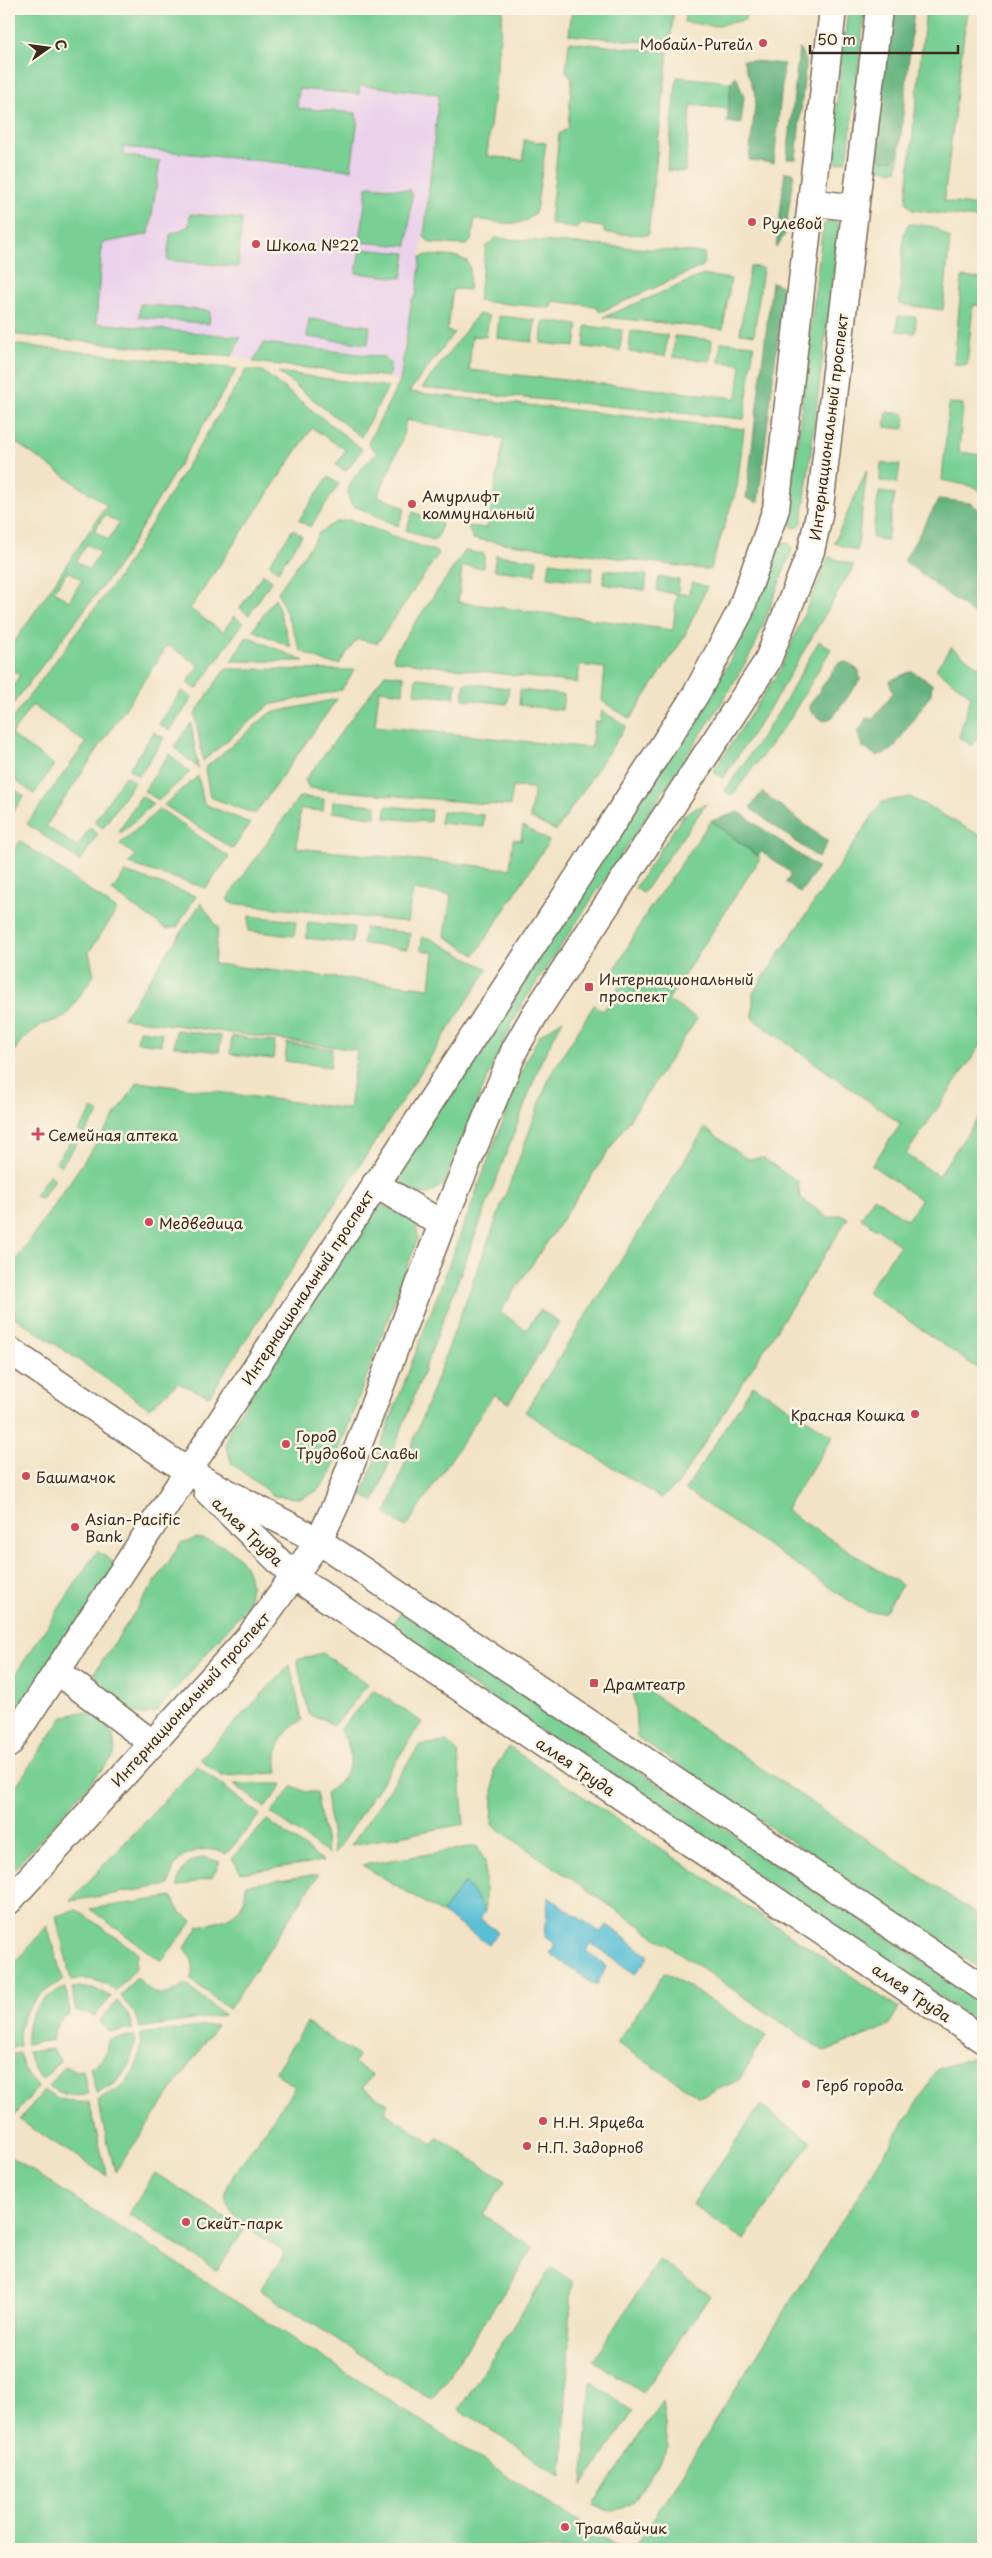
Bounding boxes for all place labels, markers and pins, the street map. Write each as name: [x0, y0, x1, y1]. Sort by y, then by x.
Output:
place label: Мобайл-Ритейл: [640, 32, 753, 55]
marker: Мобайл-Ритейл: [757, 37, 769, 49]
place label: Рулевой: [762, 211, 822, 234]
marker: Рулевой: [746, 216, 758, 228]
place label: Школа №22: [266, 233, 359, 256]
marker: Школа №22: [250, 238, 262, 250]
place label: Амурлифт коммунальный: [422, 484, 535, 524]
marker: Амурлифт коммунальный: [406, 498, 418, 510]
place label: Интернациональный проспект: [599, 967, 754, 1007]
marker: Интернациональный проспект: [583, 981, 595, 993]
place label: Семейная аптека: [48, 1123, 178, 1146]
marker: Семейная аптека: [32, 1128, 44, 1140]
place label: Медведица: [159, 1211, 244, 1234]
marker: Медведица: [143, 1216, 155, 1228]
place label: Красная Кошка: [791, 1403, 906, 1426]
marker: Красная Кошка: [909, 1408, 921, 1420]
place label: Город Трудовой Славы: [296, 1424, 418, 1464]
marker: Город Трудовой Славы: [280, 1438, 292, 1450]
place label: Башмачок: [36, 1465, 116, 1488]
marker: Башмачок: [20, 1470, 32, 1482]
place label: Asian-Pacific Bank: [85, 1507, 180, 1547]
marker: Asian-Pacific Bank: [69, 1521, 81, 1533]
place label: Драмтеатр: [603, 1672, 686, 1695]
marker: Драмтеатр: [588, 1677, 600, 1689]
place label: Герб города: [816, 2073, 904, 2096]
marker: Герб города: [800, 2078, 812, 2090]
place label: Н.Н. Ярцева: [553, 2110, 645, 2133]
marker: Н.Н. Ярцева: [537, 2115, 549, 2127]
place label: Н.П. Задорнов: [537, 2135, 644, 2158]
marker: Н.П. Задорнов: [521, 2140, 533, 2152]
place label: Скейт-парк: [196, 2211, 283, 2234]
marker: Скейт-парк: [180, 2216, 192, 2228]
place label: Трамвайчик: [575, 2516, 667, 2539]
marker: Трамвайчик: [559, 2521, 571, 2533]

